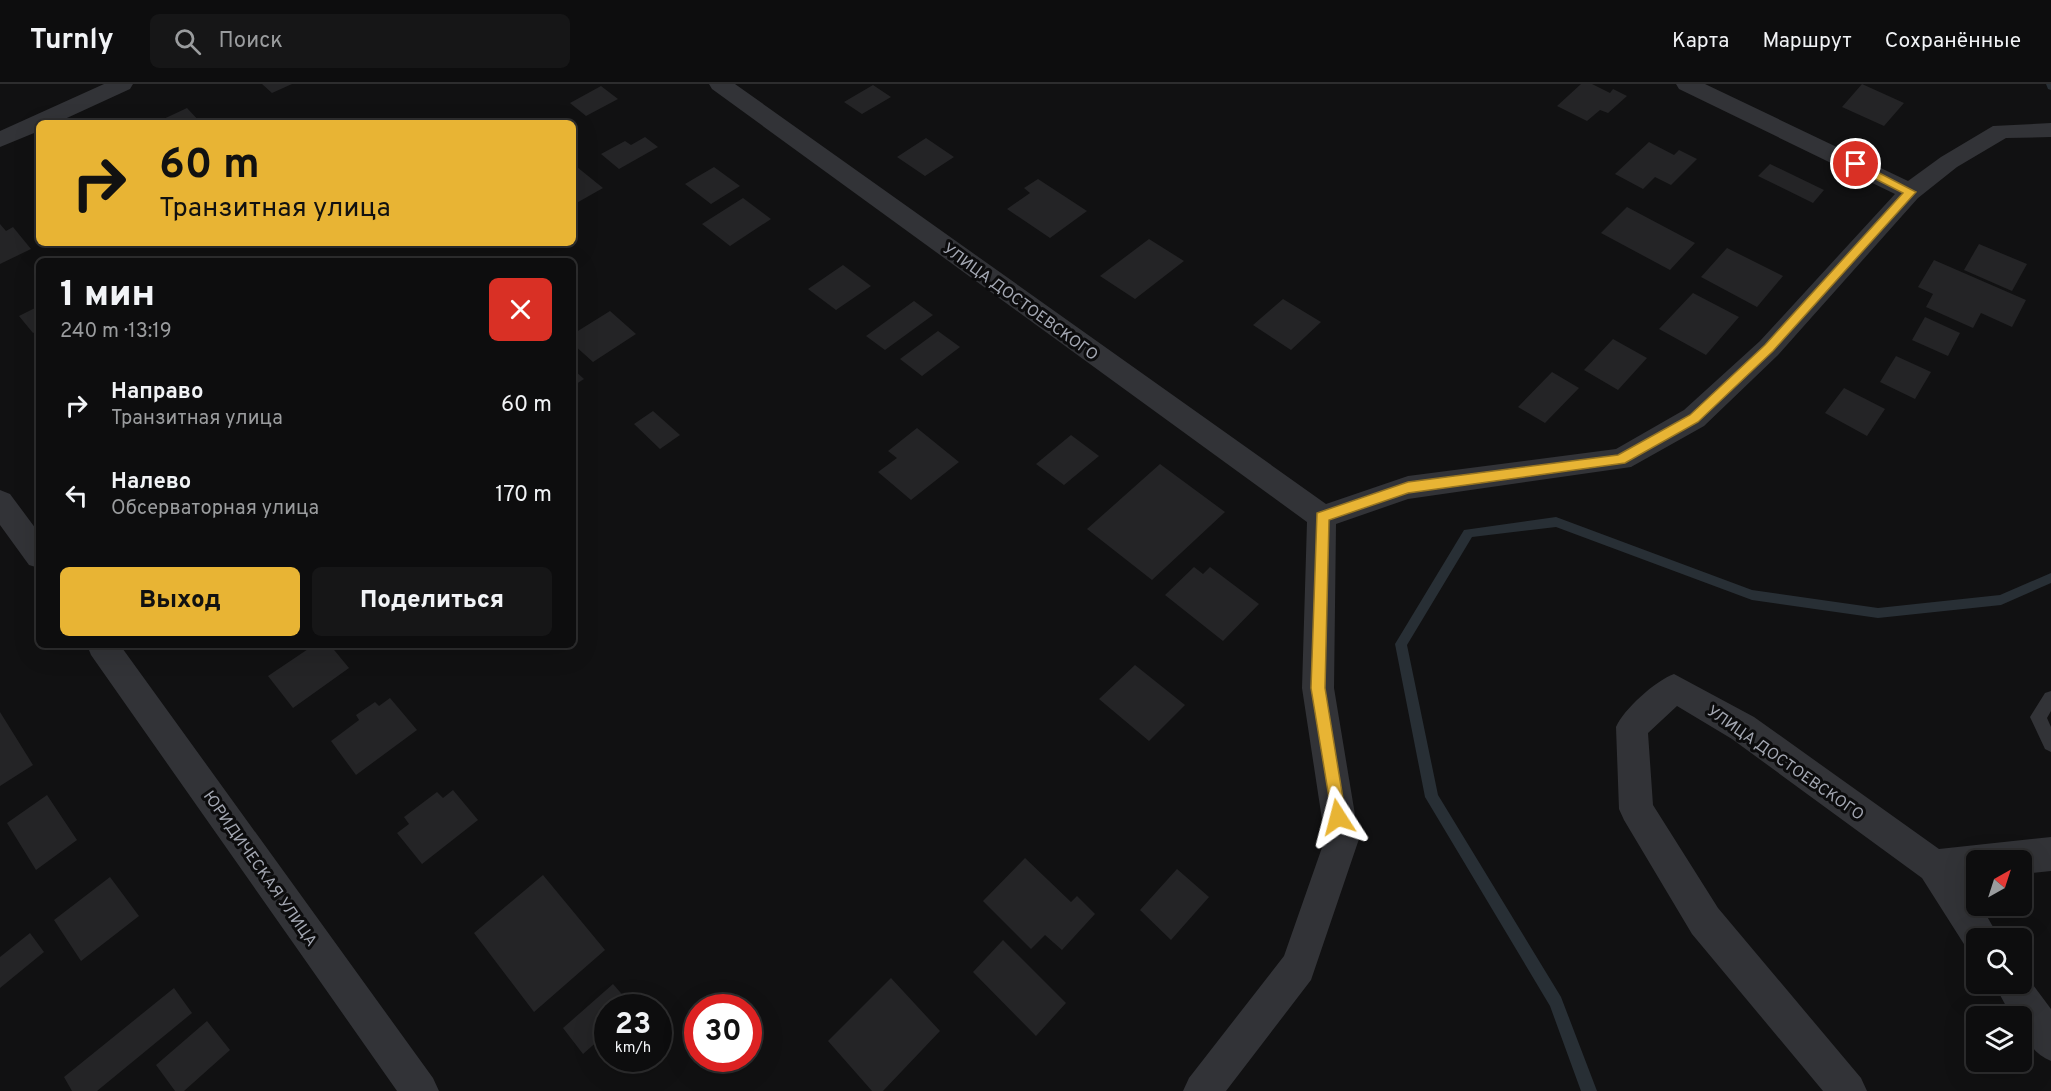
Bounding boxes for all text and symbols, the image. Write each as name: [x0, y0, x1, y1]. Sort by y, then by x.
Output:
search box: [150, 14, 570, 68]
text: Turnly: [30, 23, 114, 59]
icon: search: [171, 25, 204, 58]
text: Поиск: [219, 28, 283, 55]
text: Карта: [1672, 28, 1729, 55]
text: Маршрут: [1762, 28, 1852, 55]
text: Сохранённые: [1885, 28, 2021, 55]
pin: [1830, 138, 1881, 189]
text: 60 m: [159, 140, 260, 193]
icon: right: [60, 144, 138, 222]
icon: arrive: [1839, 147, 1872, 180]
text: Транзитная улица: [159, 192, 391, 226]
street label: УЛИЦА ДОСТОЕВСКОГО: [938, 240, 1101, 366]
text: 1 мин: [60, 273, 155, 319]
button: close: [489, 278, 552, 341]
text: 240 m · 13:19: [60, 319, 172, 345]
text: Направо: [111, 379, 203, 406]
icon: right: [60, 389, 93, 422]
text: 60 m: [501, 392, 552, 419]
text: Транзитная улица: [111, 406, 283, 432]
text: Налево: [111, 469, 191, 496]
icon: left: [60, 479, 93, 512]
text: 170 m: [495, 482, 552, 509]
text: Обсерваторная улица: [111, 496, 319, 522]
button: Выход: [60, 567, 300, 636]
button: Поделиться: [312, 567, 552, 636]
street label: УЛИЦА ДОСТОЕВСКОГО: [1702, 702, 1867, 826]
position arrow: [1306, 785, 1370, 849]
street label: ЮРИДИЧЕСКАЯ УЛИЦА: [198, 787, 321, 951]
north arrow: [1966, 850, 2032, 916]
map controls: [1966, 850, 2032, 1072]
button: search: [1966, 928, 2032, 994]
speed limit sign: 30: [684, 994, 762, 1072]
button: layers: [1966, 1006, 2032, 1072]
text: 23: [615, 1007, 651, 1044]
text: km/h: [615, 1039, 651, 1058]

